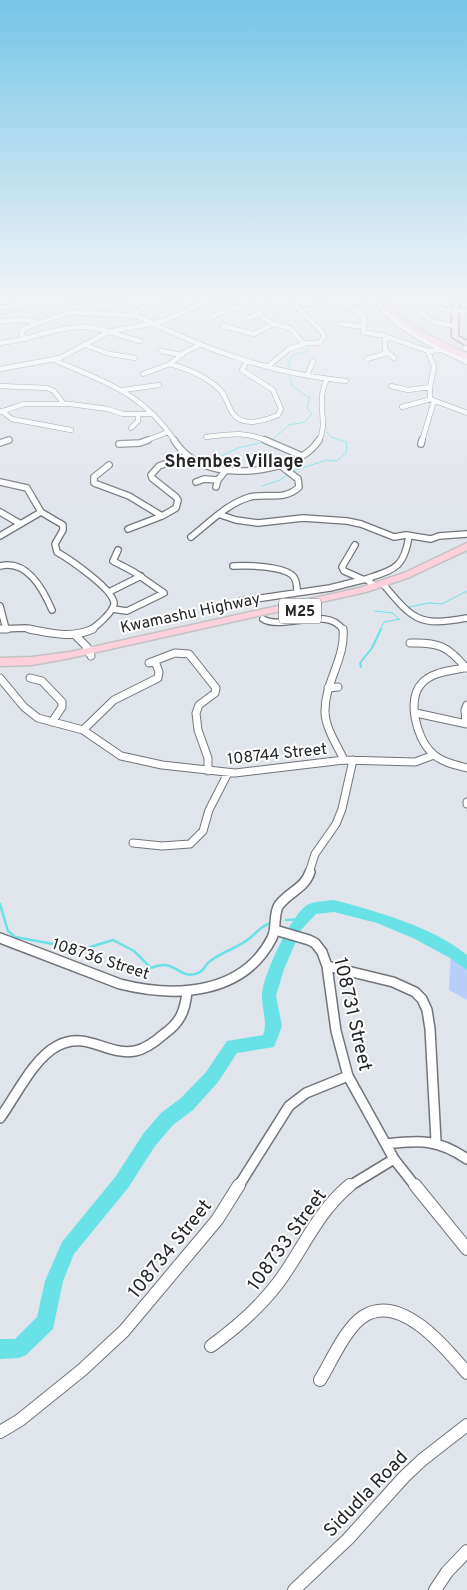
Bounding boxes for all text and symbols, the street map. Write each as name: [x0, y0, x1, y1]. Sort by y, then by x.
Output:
district label: Shembes Village: [165, 451, 303, 474]
street label: Kwamashu Highway: [119, 589, 262, 639]
road number: M25: [279, 598, 321, 624]
street label: 108744 Street: [226, 740, 328, 770]
street label: 108736 Street: [49, 935, 151, 985]
street label: 108731 Street: [327, 955, 377, 1073]
street label: 108733 Street: [243, 1185, 333, 1296]
street label: 108734 Street: [123, 1195, 218, 1304]
street label: Sidudla Road: [319, 1446, 414, 1543]

